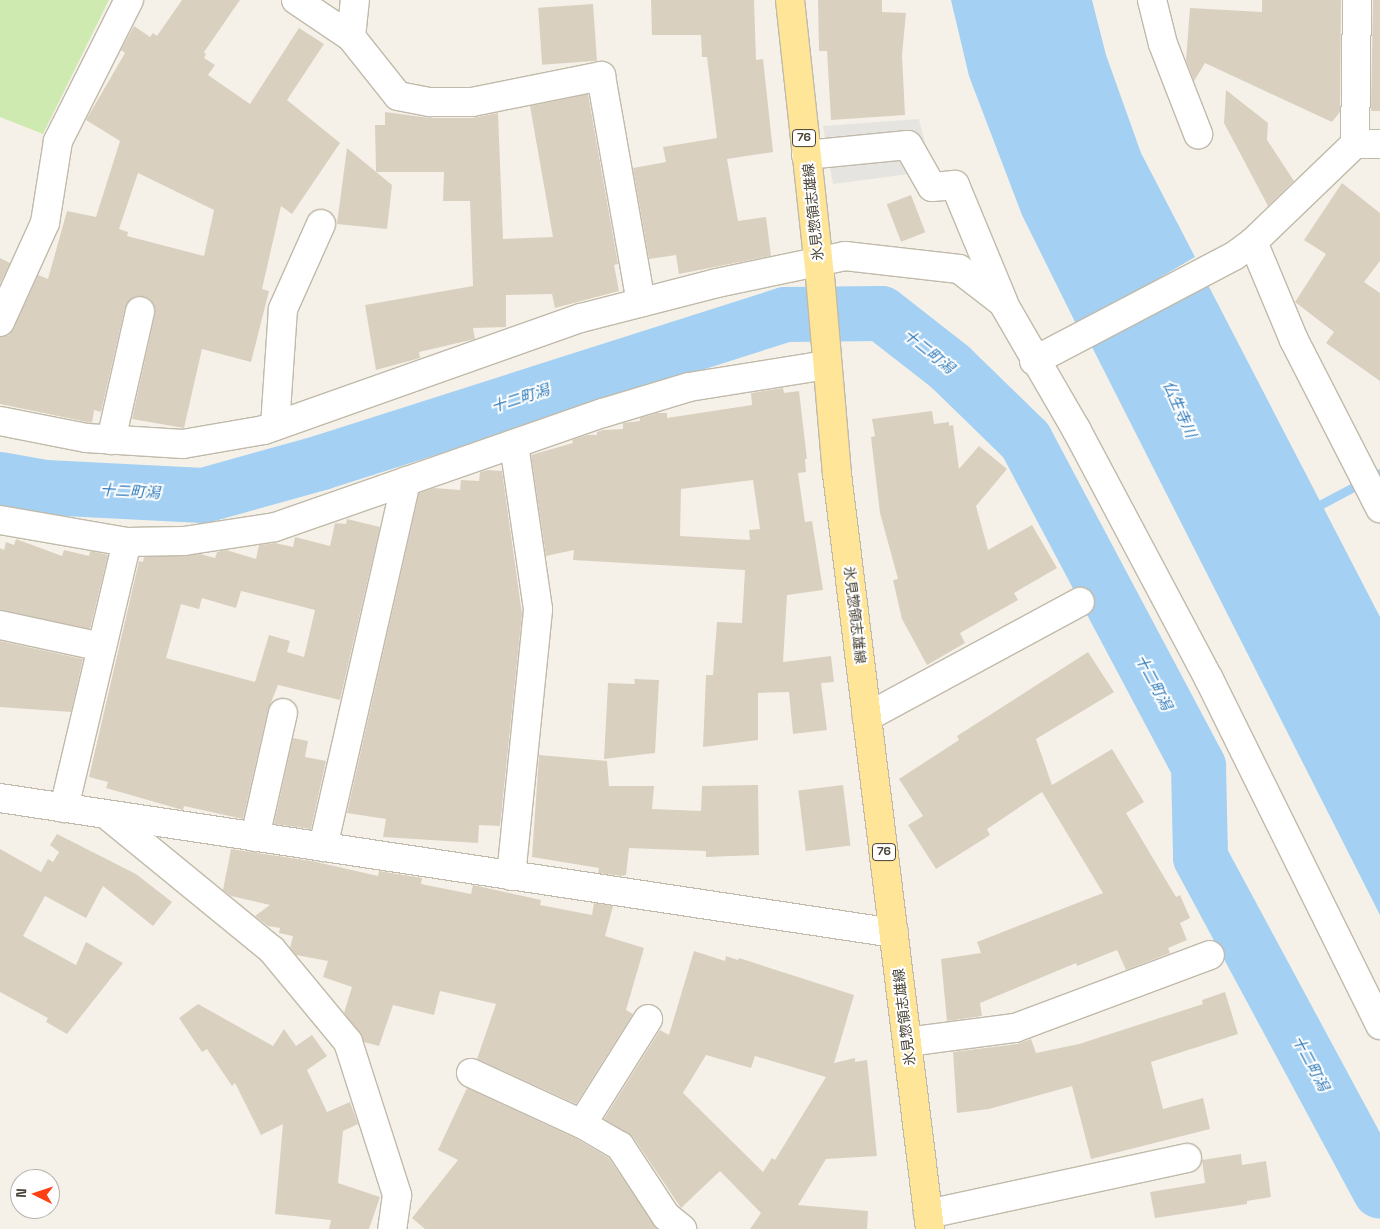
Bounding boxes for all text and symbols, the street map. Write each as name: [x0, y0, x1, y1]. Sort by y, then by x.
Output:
road number: 76: [792, 128, 816, 148]
street label: 氷見惣領志雄線: [800, 162, 826, 262]
water label: 十二町潟: [900, 325, 958, 377]
water label: 仏生寺川: [1160, 378, 1200, 440]
water label: 十二町潟: [489, 380, 551, 416]
water label: 十二町潟: [100, 480, 160, 502]
street label: 氷見惣領志雄線: [841, 565, 869, 665]
water label: 十二町潟: [1132, 651, 1176, 713]
road number: 76: [872, 842, 896, 862]
street label: 氷見惣領志雄線: [890, 967, 918, 1067]
water label: 十二町潟: [1289, 1032, 1333, 1094]
north arrow: [10, 1169, 60, 1219]
text: N: [12, 1188, 30, 1198]

